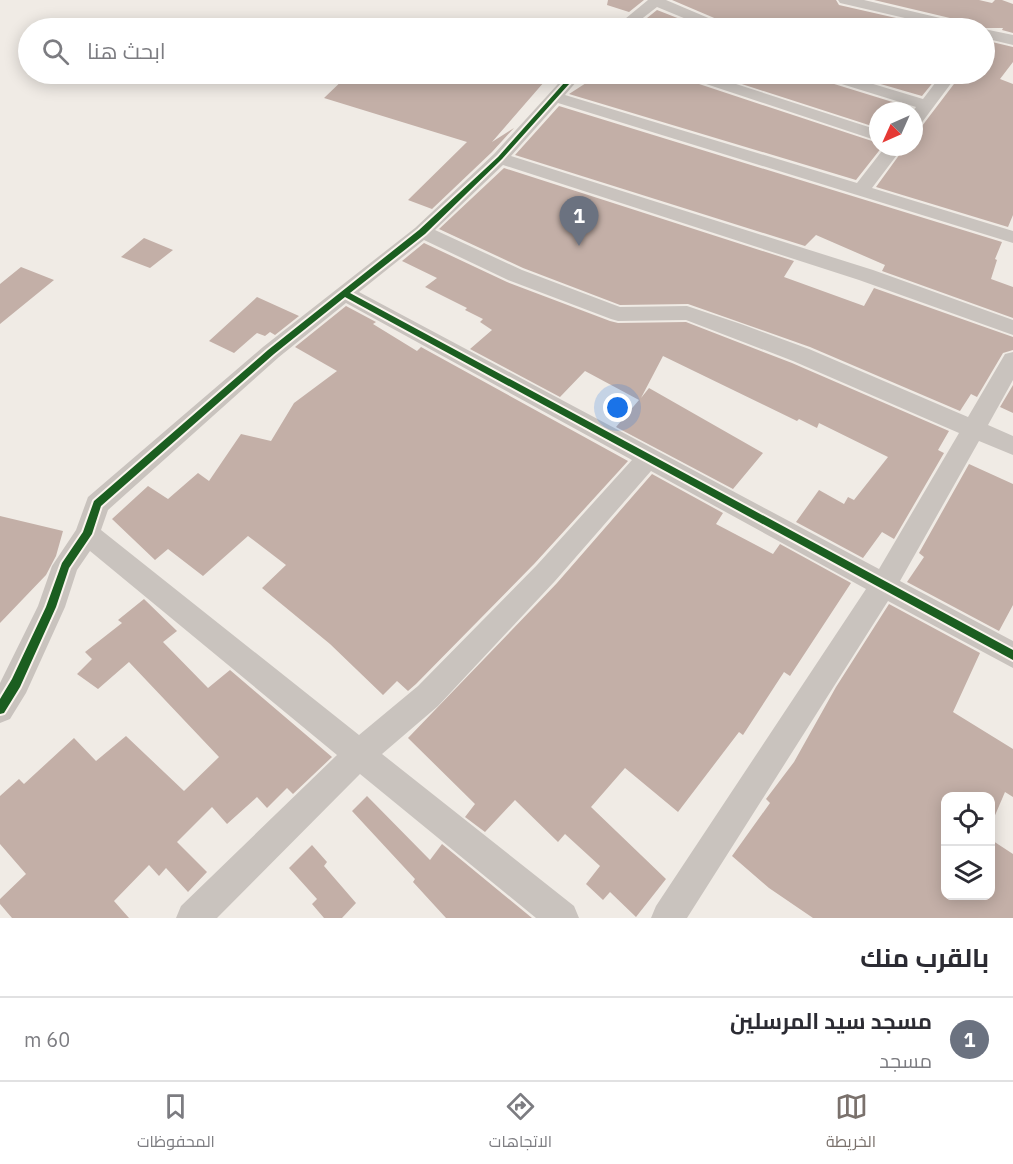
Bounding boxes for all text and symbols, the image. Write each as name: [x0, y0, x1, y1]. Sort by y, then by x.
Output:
search box: [18, 18, 995, 84]
icon: search: [39, 35, 72, 68]
text: ابحث هنا: [87, 36, 166, 65]
north arrow: [869, 102, 923, 156]
pin: 1: [560, 196, 598, 246]
your location: [603, 393, 632, 422]
map controls: [941, 792, 995, 900]
button: locate: [941, 792, 995, 846]
button: layers: [941, 846, 995, 900]
text: بالقرب منك: [860, 940, 989, 974]
text: مسجد سيد المرسلين: [730, 1006, 932, 1035]
text: 60 m: [24, 1026, 70, 1053]
text: 1: [964, 1026, 976, 1053]
text: مسجد: [879, 1047, 932, 1074]
tab: المحفوظات: [137, 1090, 215, 1156]
tab: الاتجاهات: [489, 1090, 552, 1156]
tab: الخريطة: [826, 1090, 876, 1156]

